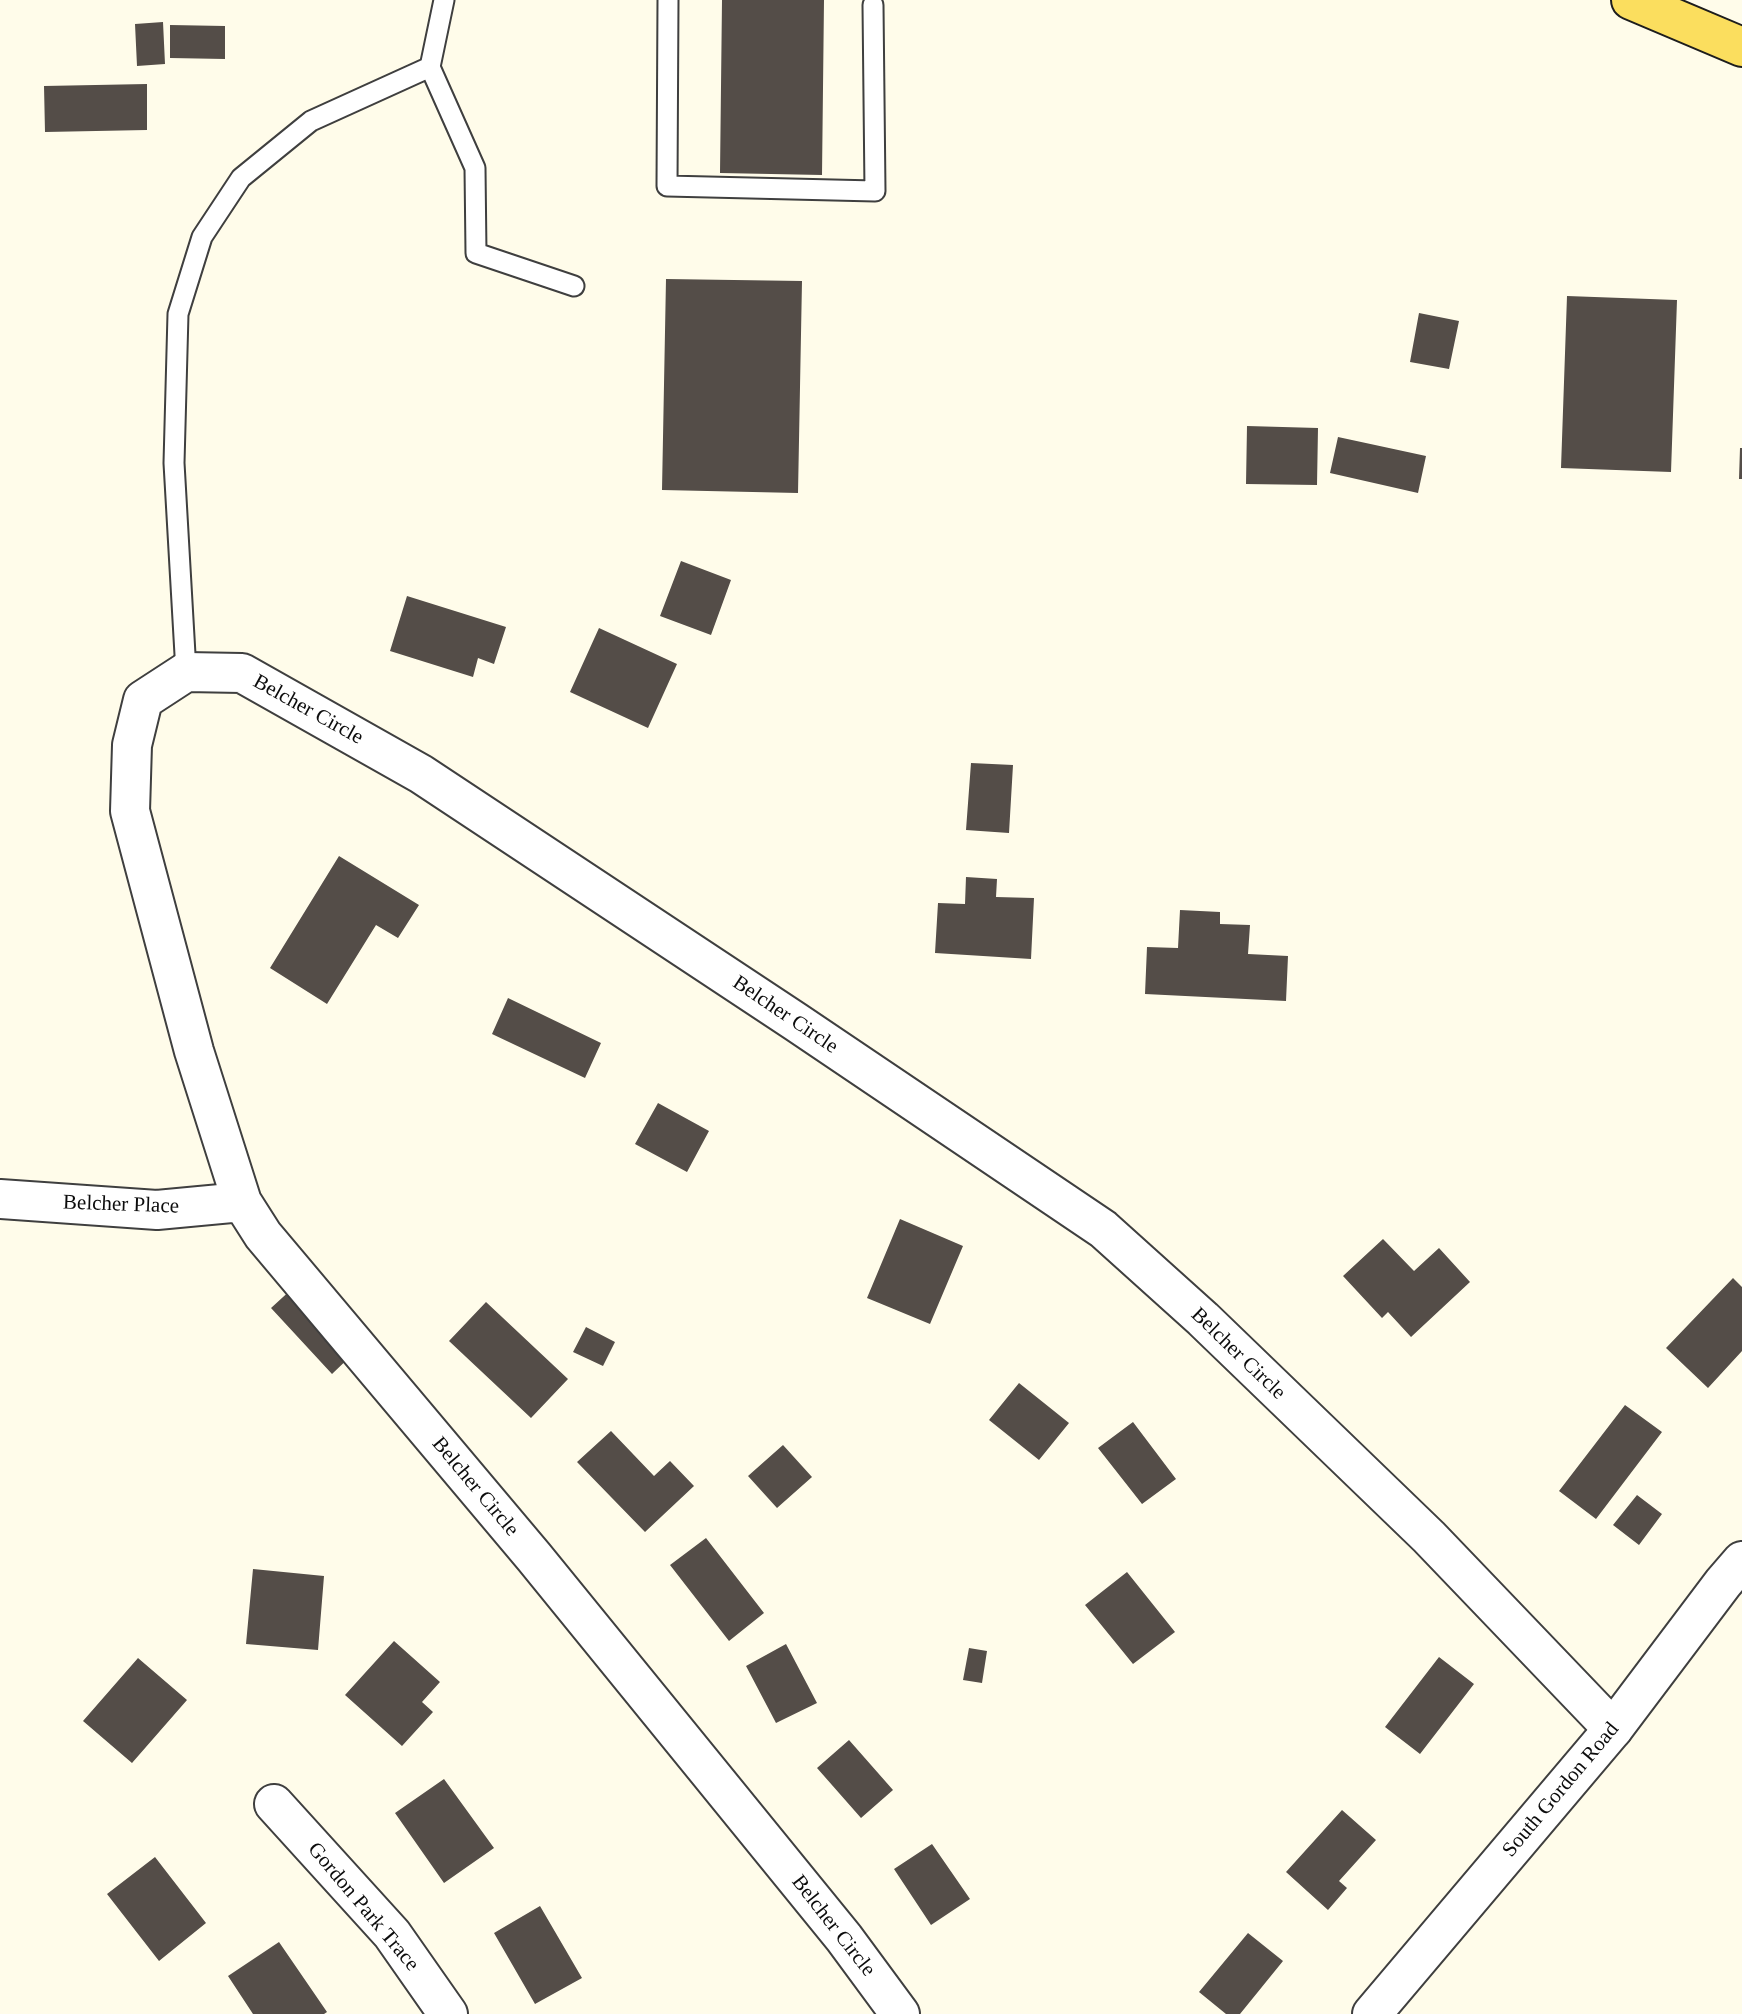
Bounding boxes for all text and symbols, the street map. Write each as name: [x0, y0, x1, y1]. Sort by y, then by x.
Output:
street label: Belcher Circle: [249, 669, 367, 751]
street label: Belcher Circle: [727, 970, 843, 1060]
street label: Belcher Place: [63, 1190, 179, 1220]
street label: Belcher Circle: [1185, 1303, 1291, 1405]
street label: Belcher Circle: [426, 1432, 524, 1542]
street label: South Gordon Road: [1497, 1718, 1625, 1862]
street label: Gordon Park Trace: [302, 1838, 424, 1976]
street label: Belcher Circle: [786, 1870, 880, 1982]

